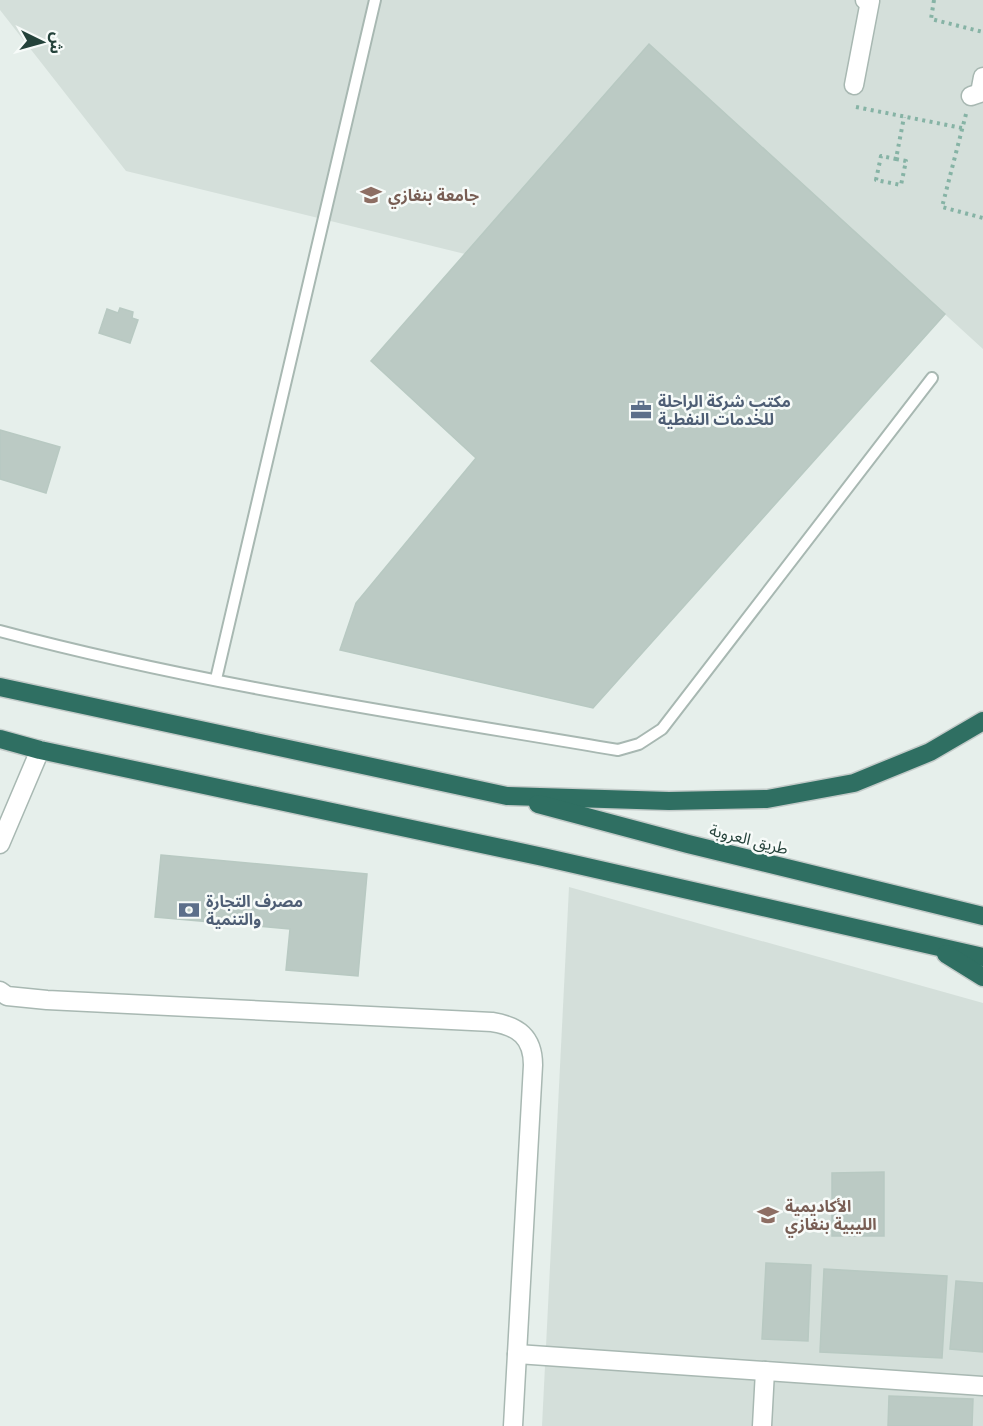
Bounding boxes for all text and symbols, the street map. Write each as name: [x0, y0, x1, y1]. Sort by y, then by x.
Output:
north arrow: [12, 12, 72, 72]
text: ش: [46, 32, 68, 55]
school or university icon: جامعة بنغازي: [359, 183, 383, 207]
place label: جامعة بنغازي: [388, 185, 479, 209]
place label: مكتب شركة الراحلة للخدمات النفطية: [658, 391, 791, 429]
office icon: مكتب شركة الراحلة للخدمات النفطية: [629, 398, 653, 422]
street label: طريق العروبة: [707, 820, 791, 859]
place label: مصرف التجارة والتنمية: [206, 891, 303, 929]
bank icon: مصرف التجارة والتنمية: [177, 898, 201, 922]
place label: الأكاديمية الليبية بنغازي: [785, 1196, 877, 1238]
school or university icon: الأكاديمية الليبية بنغازي: [756, 1203, 780, 1227]

